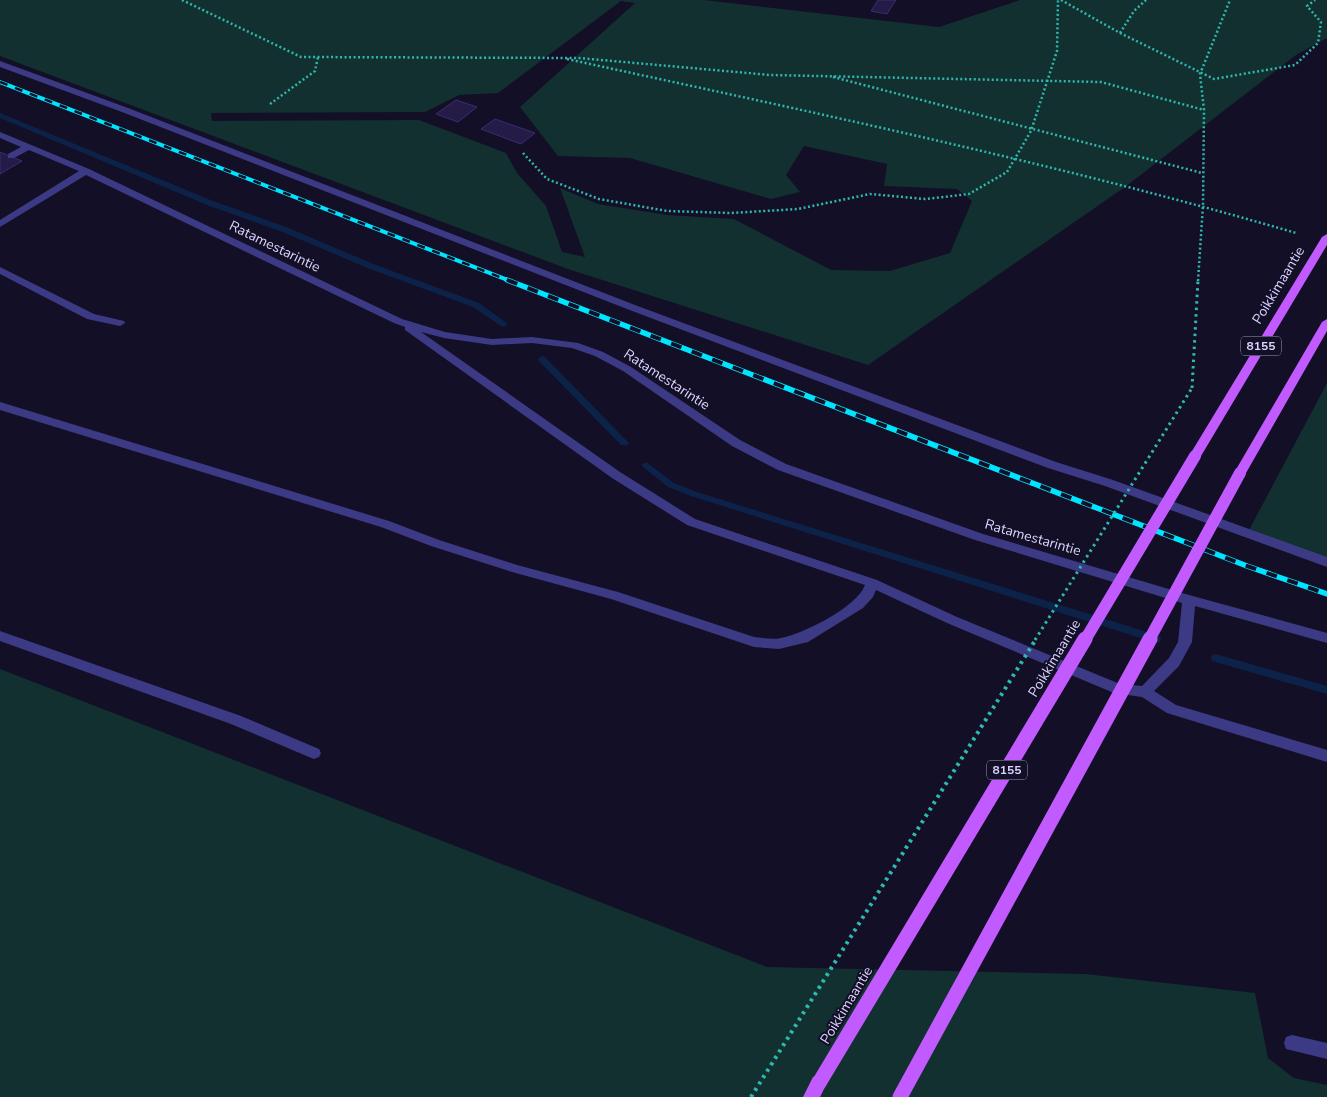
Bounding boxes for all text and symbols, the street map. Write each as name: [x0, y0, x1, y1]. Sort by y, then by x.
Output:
street label: Ratamestarintie: [226, 216, 324, 277]
street label: Poikkimaantie: [1248, 243, 1309, 328]
road number: 8155: [1241, 336, 1281, 356]
street label: Ratamestarintie: [620, 344, 714, 414]
street label: Ratamestarintie: [983, 515, 1083, 560]
street label: Poikkimaantie: [1024, 616, 1085, 701]
road number: 8155: [987, 760, 1027, 780]
street label: Poikkimaantie: [816, 963, 877, 1048]

